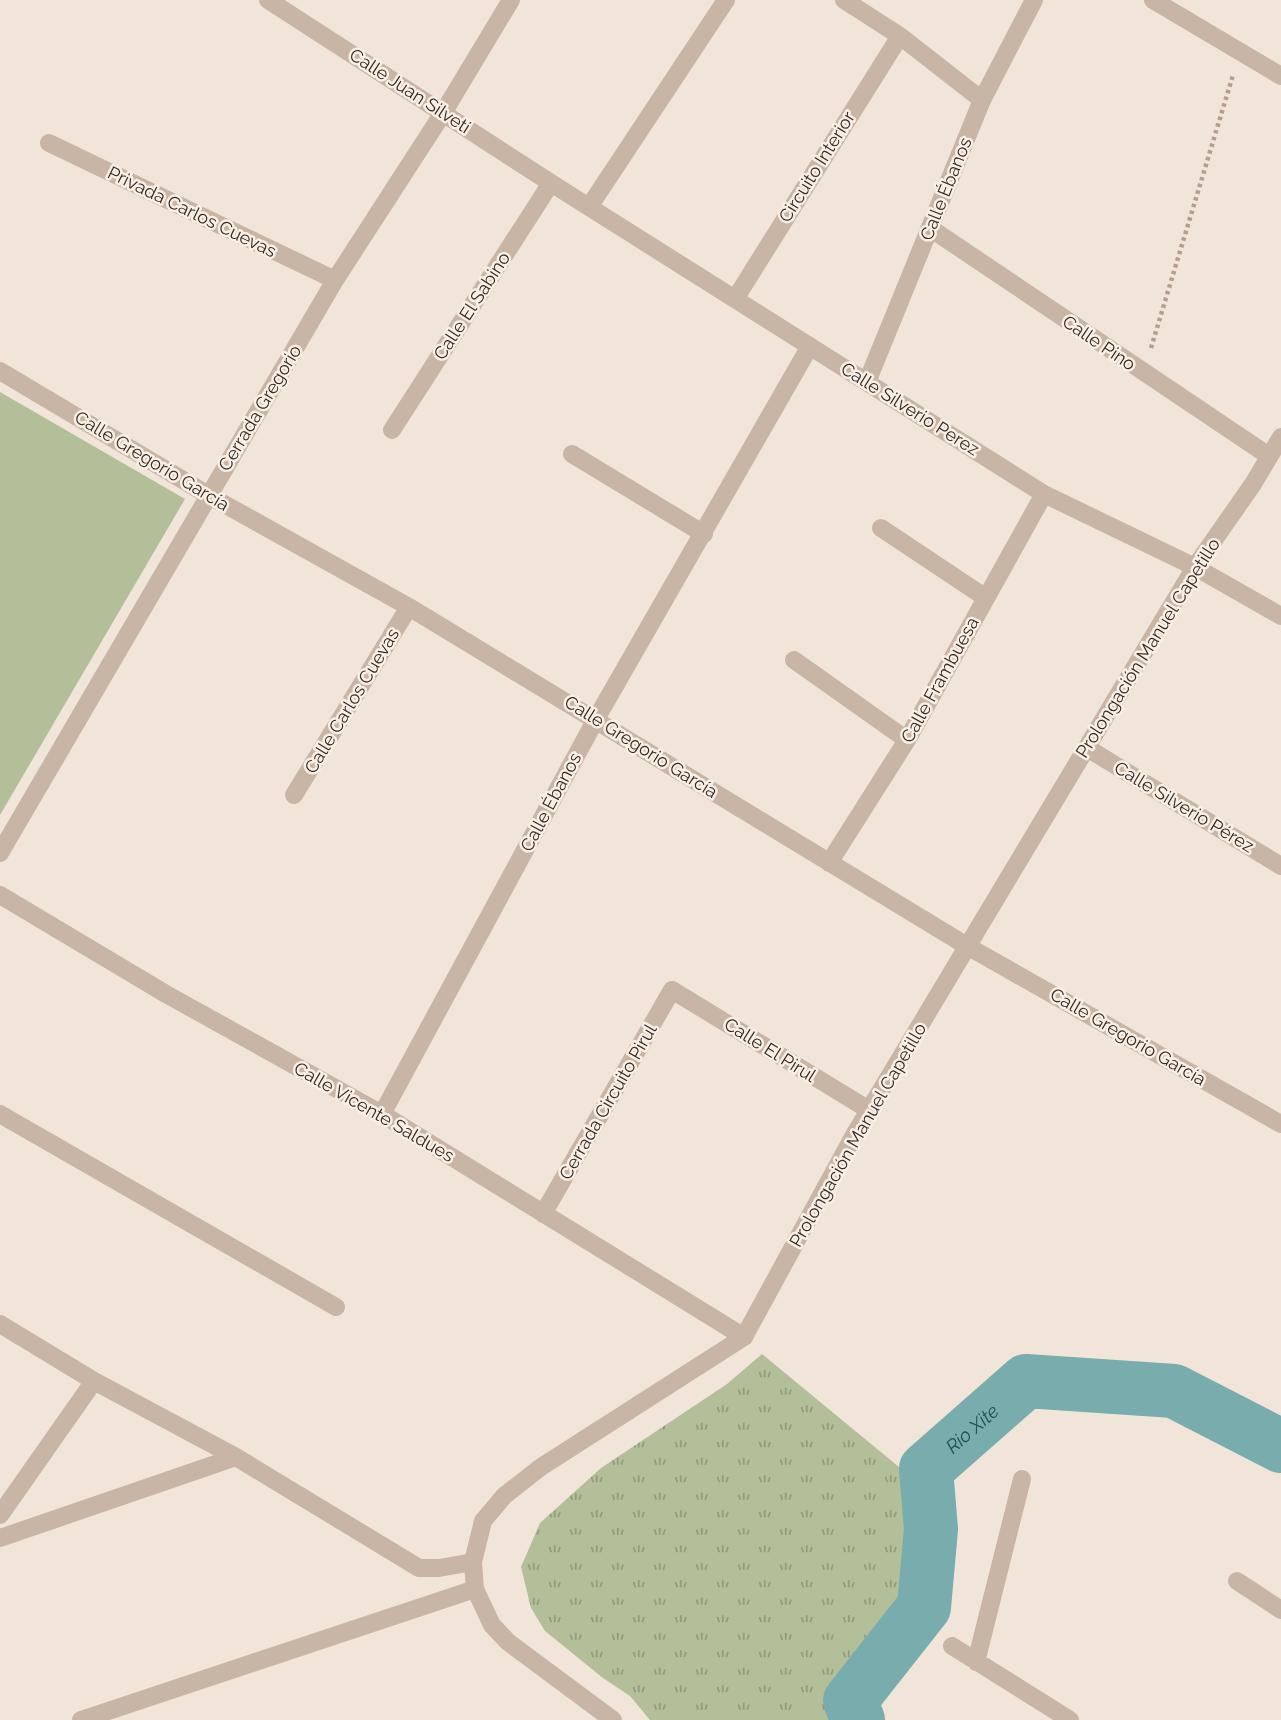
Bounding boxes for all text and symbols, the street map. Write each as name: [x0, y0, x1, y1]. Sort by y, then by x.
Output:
street label: Calle Juan Silveti: [346, 44, 475, 137]
street label: Circuito Interior: [774, 107, 859, 226]
street label: Calle Ébanos: [914, 134, 976, 243]
street label: Privada Carlos Cuevas: [105, 162, 280, 262]
street label: Calle El Sabino: [429, 248, 514, 363]
street label: Calle Pino: [1059, 311, 1140, 375]
street label: Cerrada Gregorio: [214, 341, 306, 475]
street label: Calle Silverio Perez: [837, 358, 983, 460]
street label: Calle Gregorio García: [71, 406, 233, 515]
street label: Prolongación Manuel Capetillo: [1071, 534, 1224, 761]
street label: Calle Frambuesa: [896, 613, 983, 746]
street label: Calle Carlos Cuevas: [300, 624, 403, 777]
street label: Calle Gregorio García: [561, 691, 722, 802]
street label: Calle Ébanos: [515, 748, 586, 855]
street label: Calle Silverio Pérez: [1111, 757, 1258, 857]
street label: Calle Gregorio García: [1047, 983, 1210, 1090]
street label: Calle El Pirul: [721, 1013, 820, 1086]
street label: Prolongación Manuel Capetillo: [785, 1019, 931, 1250]
street label: Cerrada Circuito Pirul: [554, 1020, 661, 1183]
street label: Calle Vicente Saldues: [291, 1057, 458, 1166]
water label: Rio Xite: [941, 1399, 1003, 1458]

